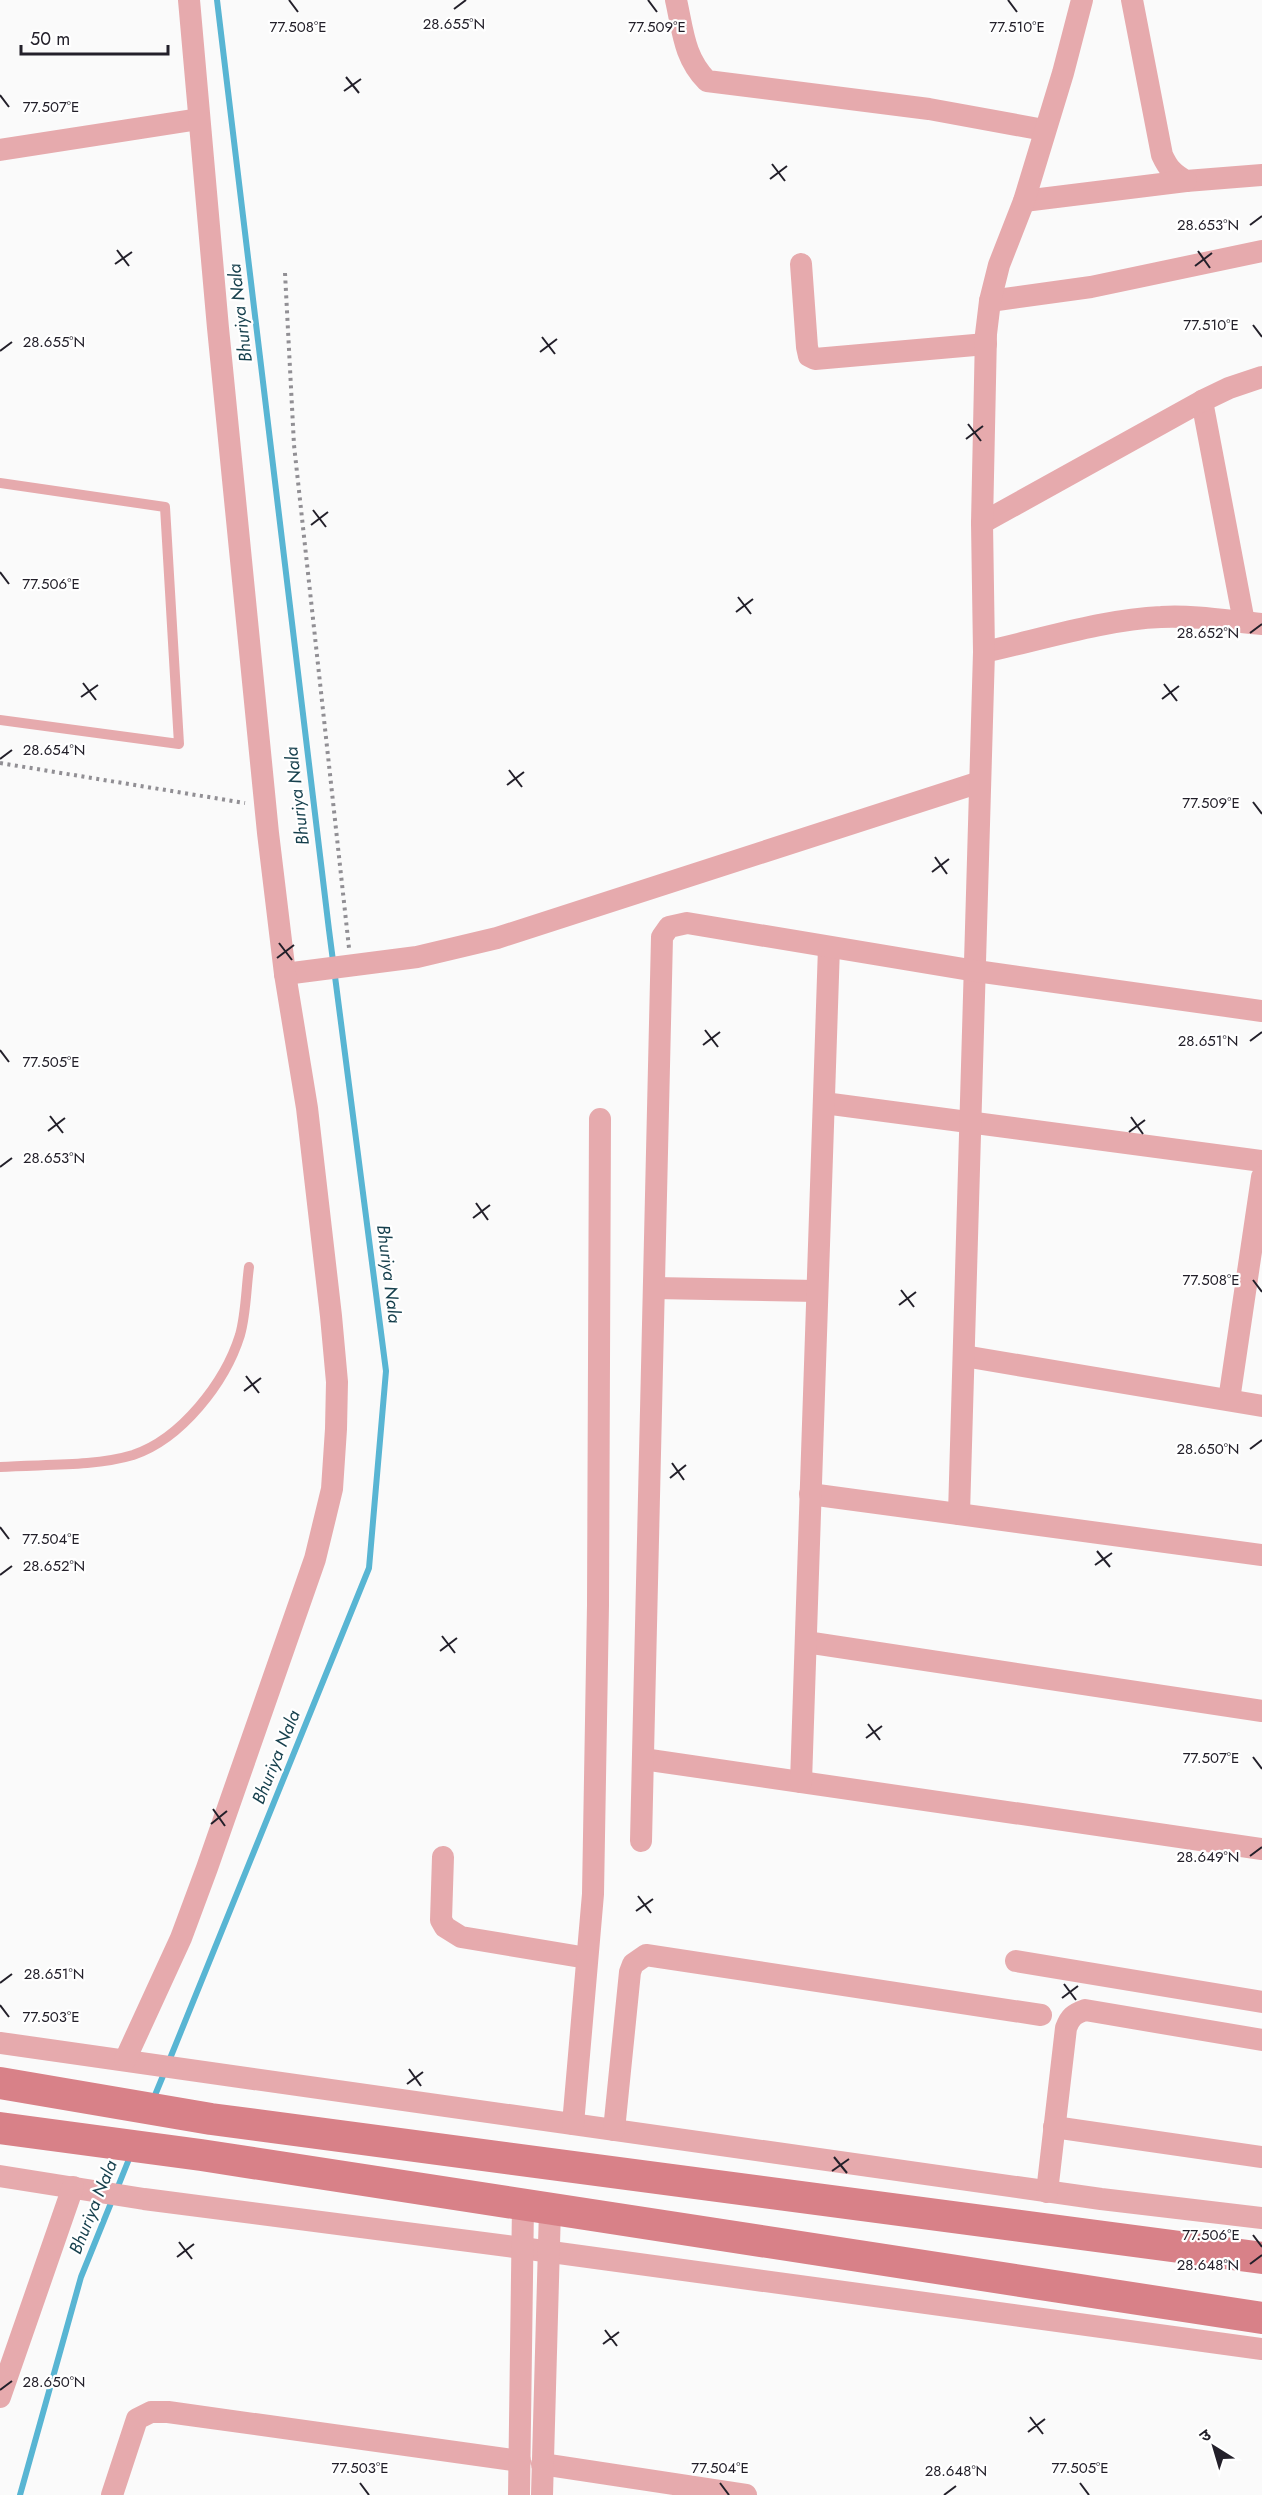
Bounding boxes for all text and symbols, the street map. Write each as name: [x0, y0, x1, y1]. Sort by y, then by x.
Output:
text: 28.655°N: [423, 13, 485, 35]
text: 77.508°E: [270, 16, 326, 38]
text: 77.509°E: [628, 16, 686, 38]
text: 77.510°E: [989, 16, 1045, 38]
scale bar: [21, 18, 168, 56]
text: 50 m: [30, 26, 70, 52]
text: 77.507°E: [23, 96, 79, 118]
text: 28.653°N: [1177, 214, 1239, 236]
water label: Bhuriya Nala: [221, 262, 259, 364]
text: 77.510°E: [1183, 314, 1239, 336]
text: 28.655°N: [23, 331, 85, 353]
text: 77.506°E: [22, 573, 80, 595]
text: 28.652°N: [1177, 622, 1239, 644]
text: 28.654°N: [23, 739, 85, 761]
water label: Bhuriya Nala: [278, 745, 316, 847]
text: 77.509°E: [1182, 792, 1240, 814]
text: 28.651°N: [1178, 1030, 1238, 1052]
text: 77.505°E: [22, 1051, 80, 1073]
text: 28.653°N: [23, 1147, 85, 1169]
water label: Bhuriya Nala: [370, 1223, 408, 1325]
text: 77.508°E: [1183, 1269, 1239, 1291]
text: 28.650°N: [1177, 1438, 1239, 1460]
text: 77.504°E: [22, 1528, 80, 1550]
text: 28.652°N: [23, 1555, 85, 1577]
water label: Bhuriya Nala: [245, 1706, 307, 1808]
text: 77.507°E: [1183, 1747, 1239, 1769]
text: 28.649°N: [1177, 1846, 1239, 1868]
text: 28.651°N: [24, 1963, 84, 1985]
text: 77.503°E: [23, 2006, 79, 2028]
water label: Bhuriya Nala: [62, 2156, 124, 2258]
text: 77.506°E: [1182, 2224, 1240, 2246]
text: 28.648°N: [1177, 2254, 1239, 2276]
text: 28.650°N: [23, 2371, 85, 2393]
north arrow: [1184, 2417, 1244, 2477]
text: उ: [1195, 2423, 1216, 2447]
text: 77.503°E: [332, 2457, 388, 2479]
text: 77.504°E: [691, 2457, 749, 2479]
text: 77.505°E: [1051, 2457, 1109, 2479]
text: 28.648°N: [925, 2460, 987, 2482]

